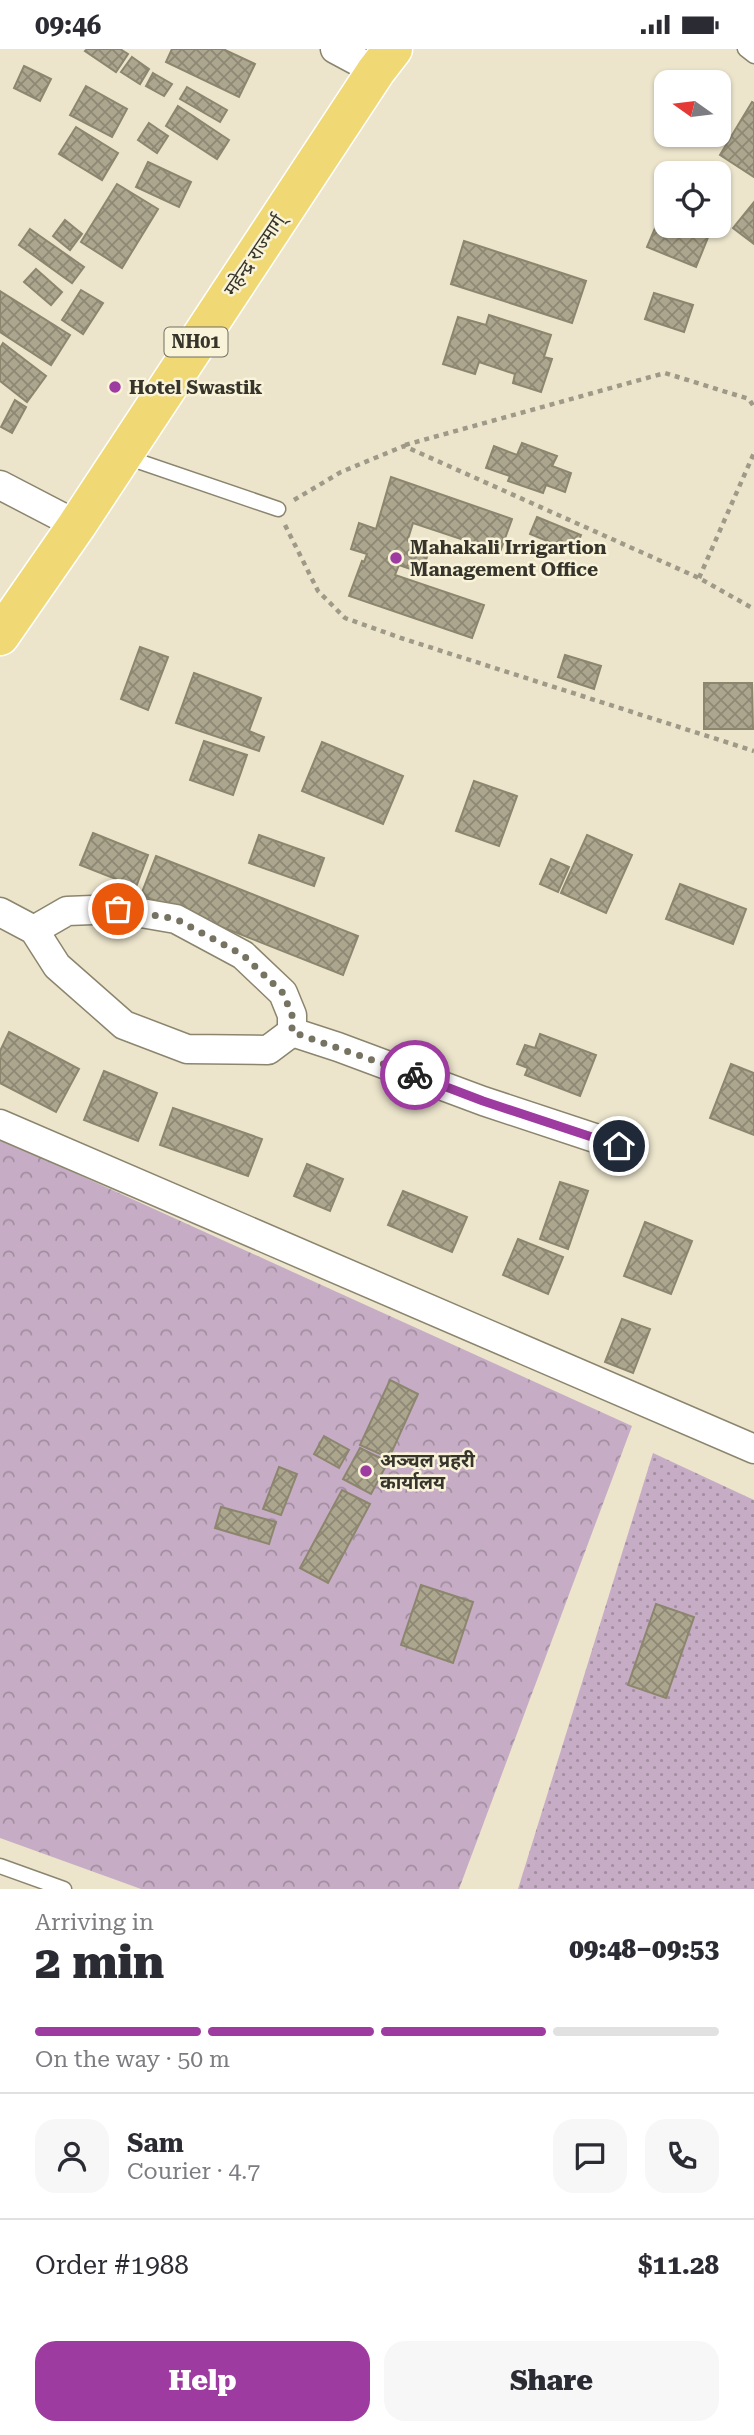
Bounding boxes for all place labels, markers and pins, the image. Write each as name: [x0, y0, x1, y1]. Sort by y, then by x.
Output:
place label: Hotel Swastik: [129, 376, 262, 399]
marker: Hotel Swastik: [107, 379, 123, 395]
place label: Mahakali Irrigartion Management Office: [410, 536, 607, 581]
marker: Mahakali Irrigartion Management Office: [388, 550, 404, 566]
pin: [88, 879, 148, 939]
pin: [589, 1116, 649, 1176]
place label: अञ्चल प्रहरी कार्यालय: [380, 1449, 475, 1494]
marker: अञ्चल प्रहरी कार्यालय: [358, 1463, 374, 1479]

